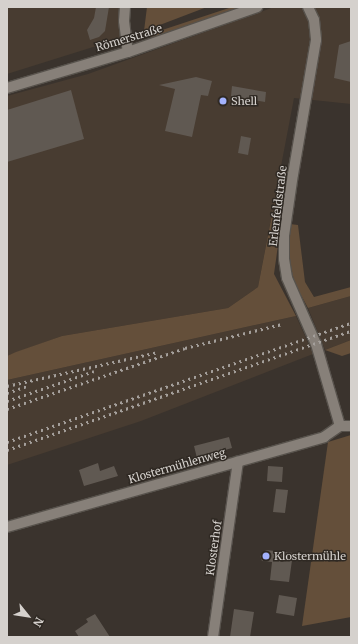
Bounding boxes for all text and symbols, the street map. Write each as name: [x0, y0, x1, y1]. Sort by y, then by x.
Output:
street label: Römerstraße: [94, 22, 164, 54]
place label: Shell: [231, 94, 257, 108]
marker: Shell: [218, 96, 228, 106]
street label: Erlenfeldstraße: [266, 165, 290, 247]
street label: Klostermühlenweg: [127, 446, 227, 486]
street label: Klosterhof: [204, 520, 224, 576]
place label: Klostermühle: [274, 549, 346, 563]
marker: Klostermühle: [261, 551, 271, 561]
north arrow: [8, 596, 48, 636]
text: N: [30, 615, 47, 629]

